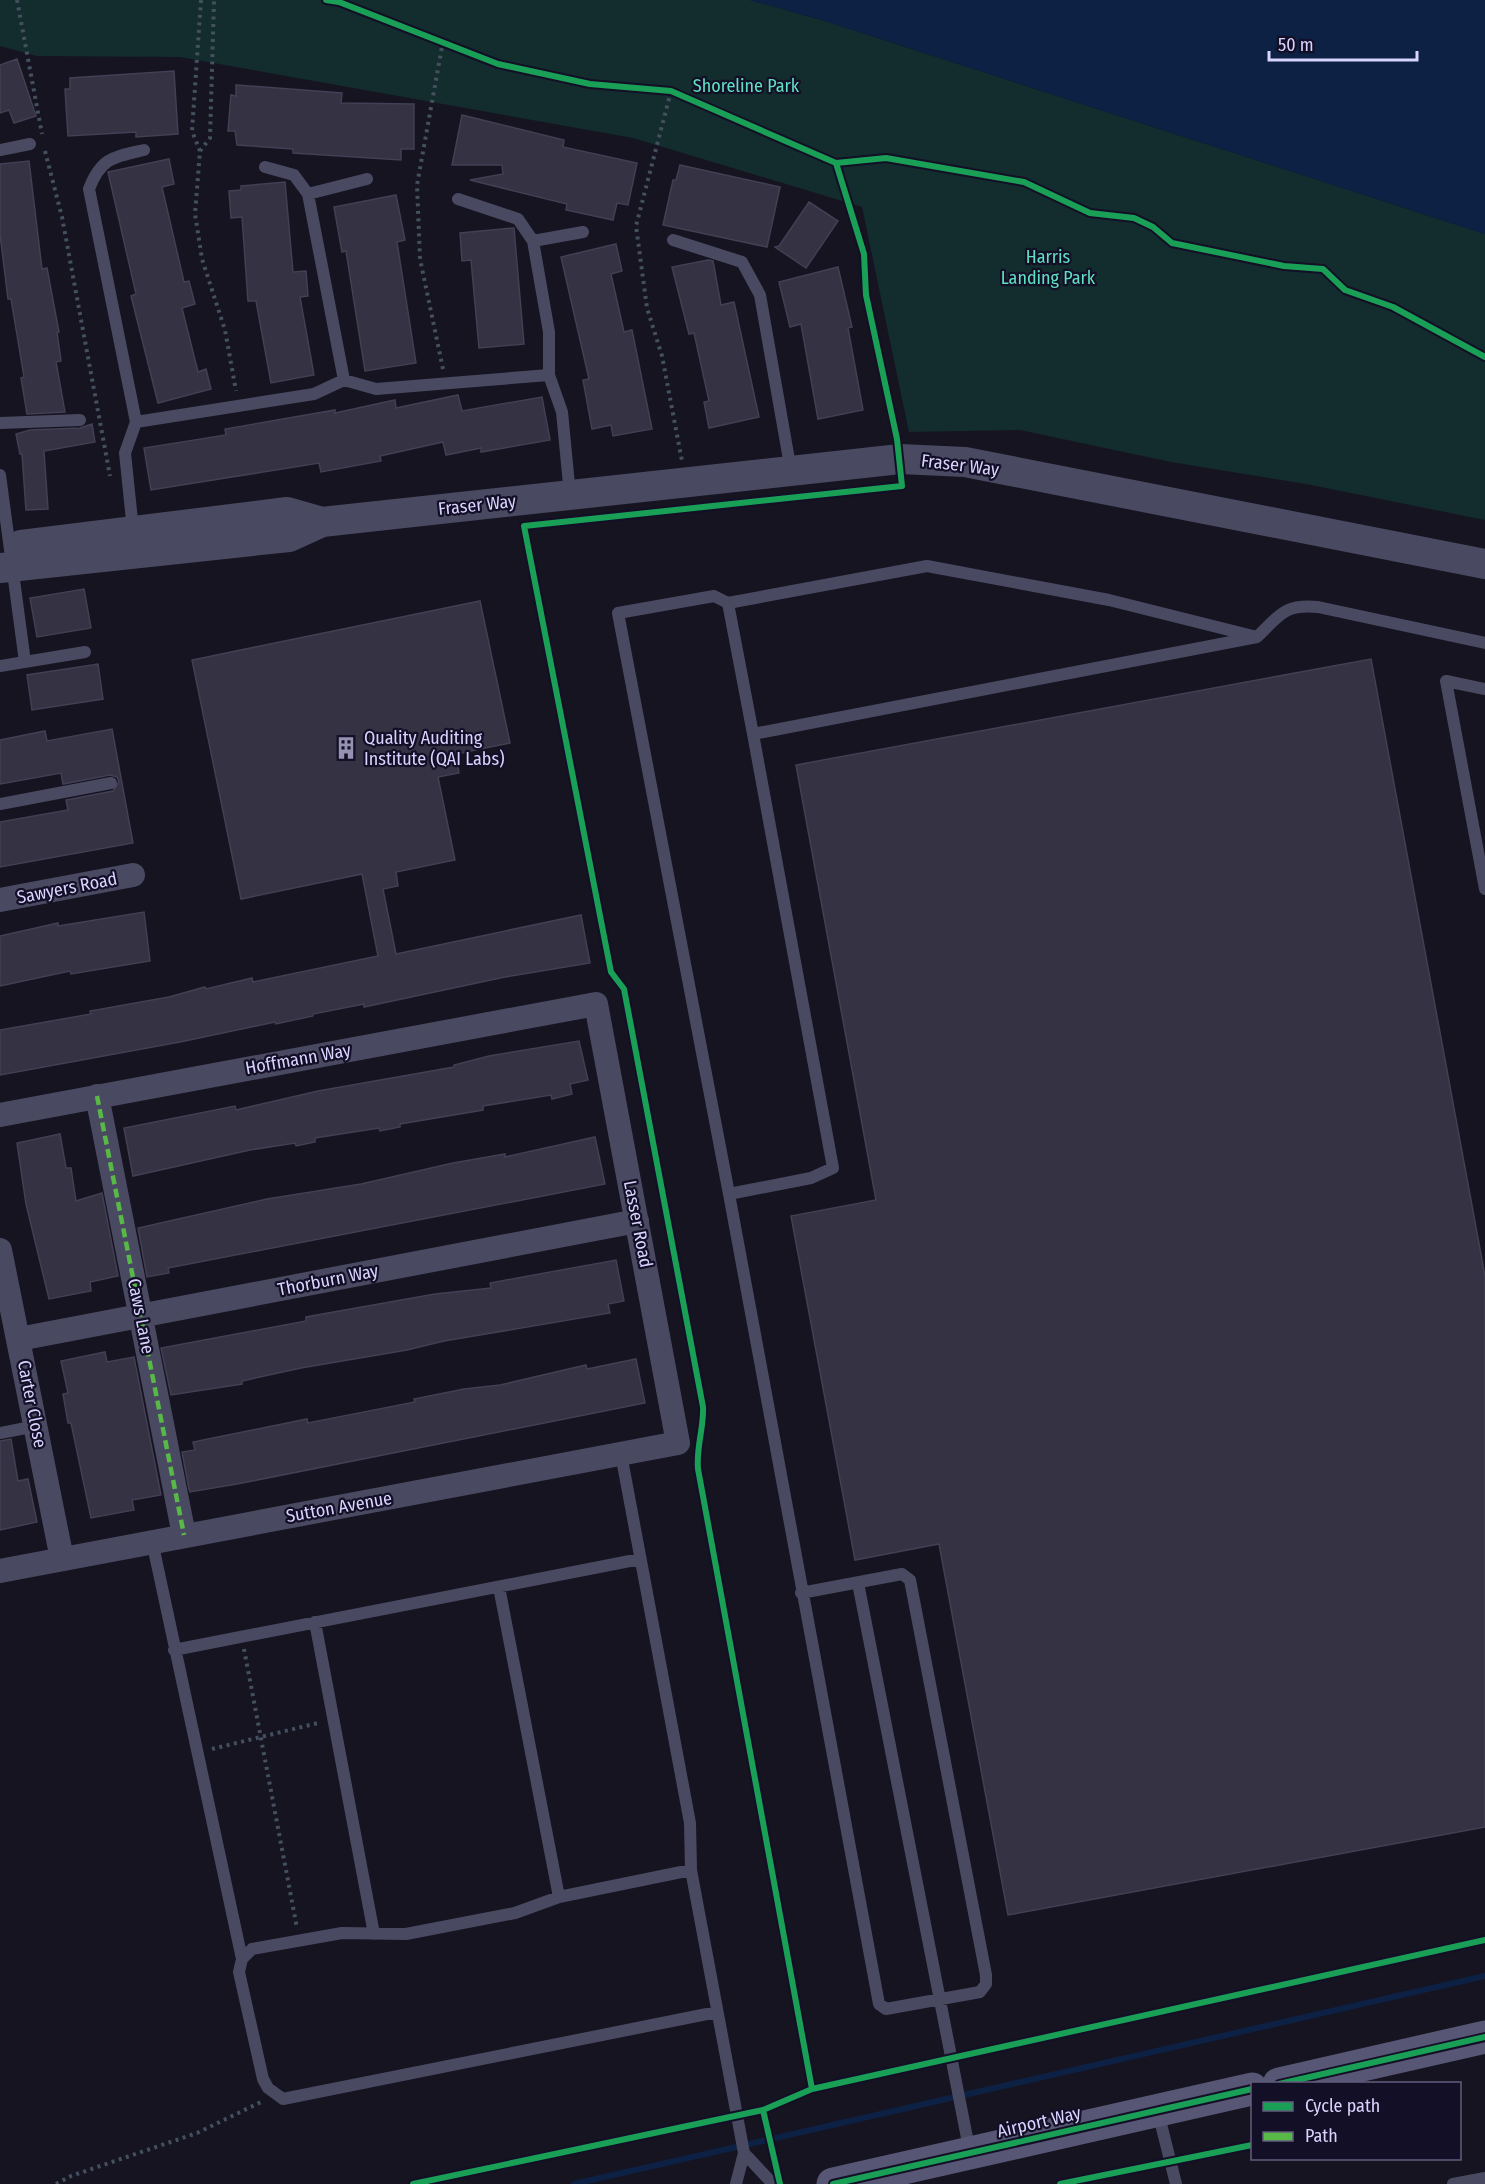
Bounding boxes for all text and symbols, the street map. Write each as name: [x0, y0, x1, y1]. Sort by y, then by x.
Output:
scale bar: [1269, 24, 1418, 62]
text: 50 m: [1278, 34, 1314, 56]
park label: Shoreline Park: [693, 75, 800, 97]
park label: Harris Landing Park: [1001, 246, 1096, 289]
street label: Fraser Way: [920, 449, 1000, 481]
street label: Fraser Way: [437, 490, 517, 520]
place label: Quality Auditing Institute (QAI Labs): [364, 727, 504, 770]
building icon: Quality Auditing Institute (QAI Labs): [333, 735, 359, 761]
street label: Sawyers Road: [15, 868, 119, 908]
street label: Hoffmann Way: [244, 1039, 352, 1079]
street label: Lasser Road: [619, 1178, 657, 1270]
street label: Thorburn Way: [276, 1259, 380, 1301]
street label: Caws Lane: [123, 1276, 159, 1356]
street label: Carter Close: [13, 1358, 51, 1450]
street label: Sutton Avenue: [284, 1487, 394, 1527]
legend: [1251, 2082, 1461, 2160]
text: Cycle path: [1305, 2095, 1380, 2117]
street label: Airport Way: [995, 2102, 1083, 2142]
text: Path: [1305, 2125, 1338, 2147]

